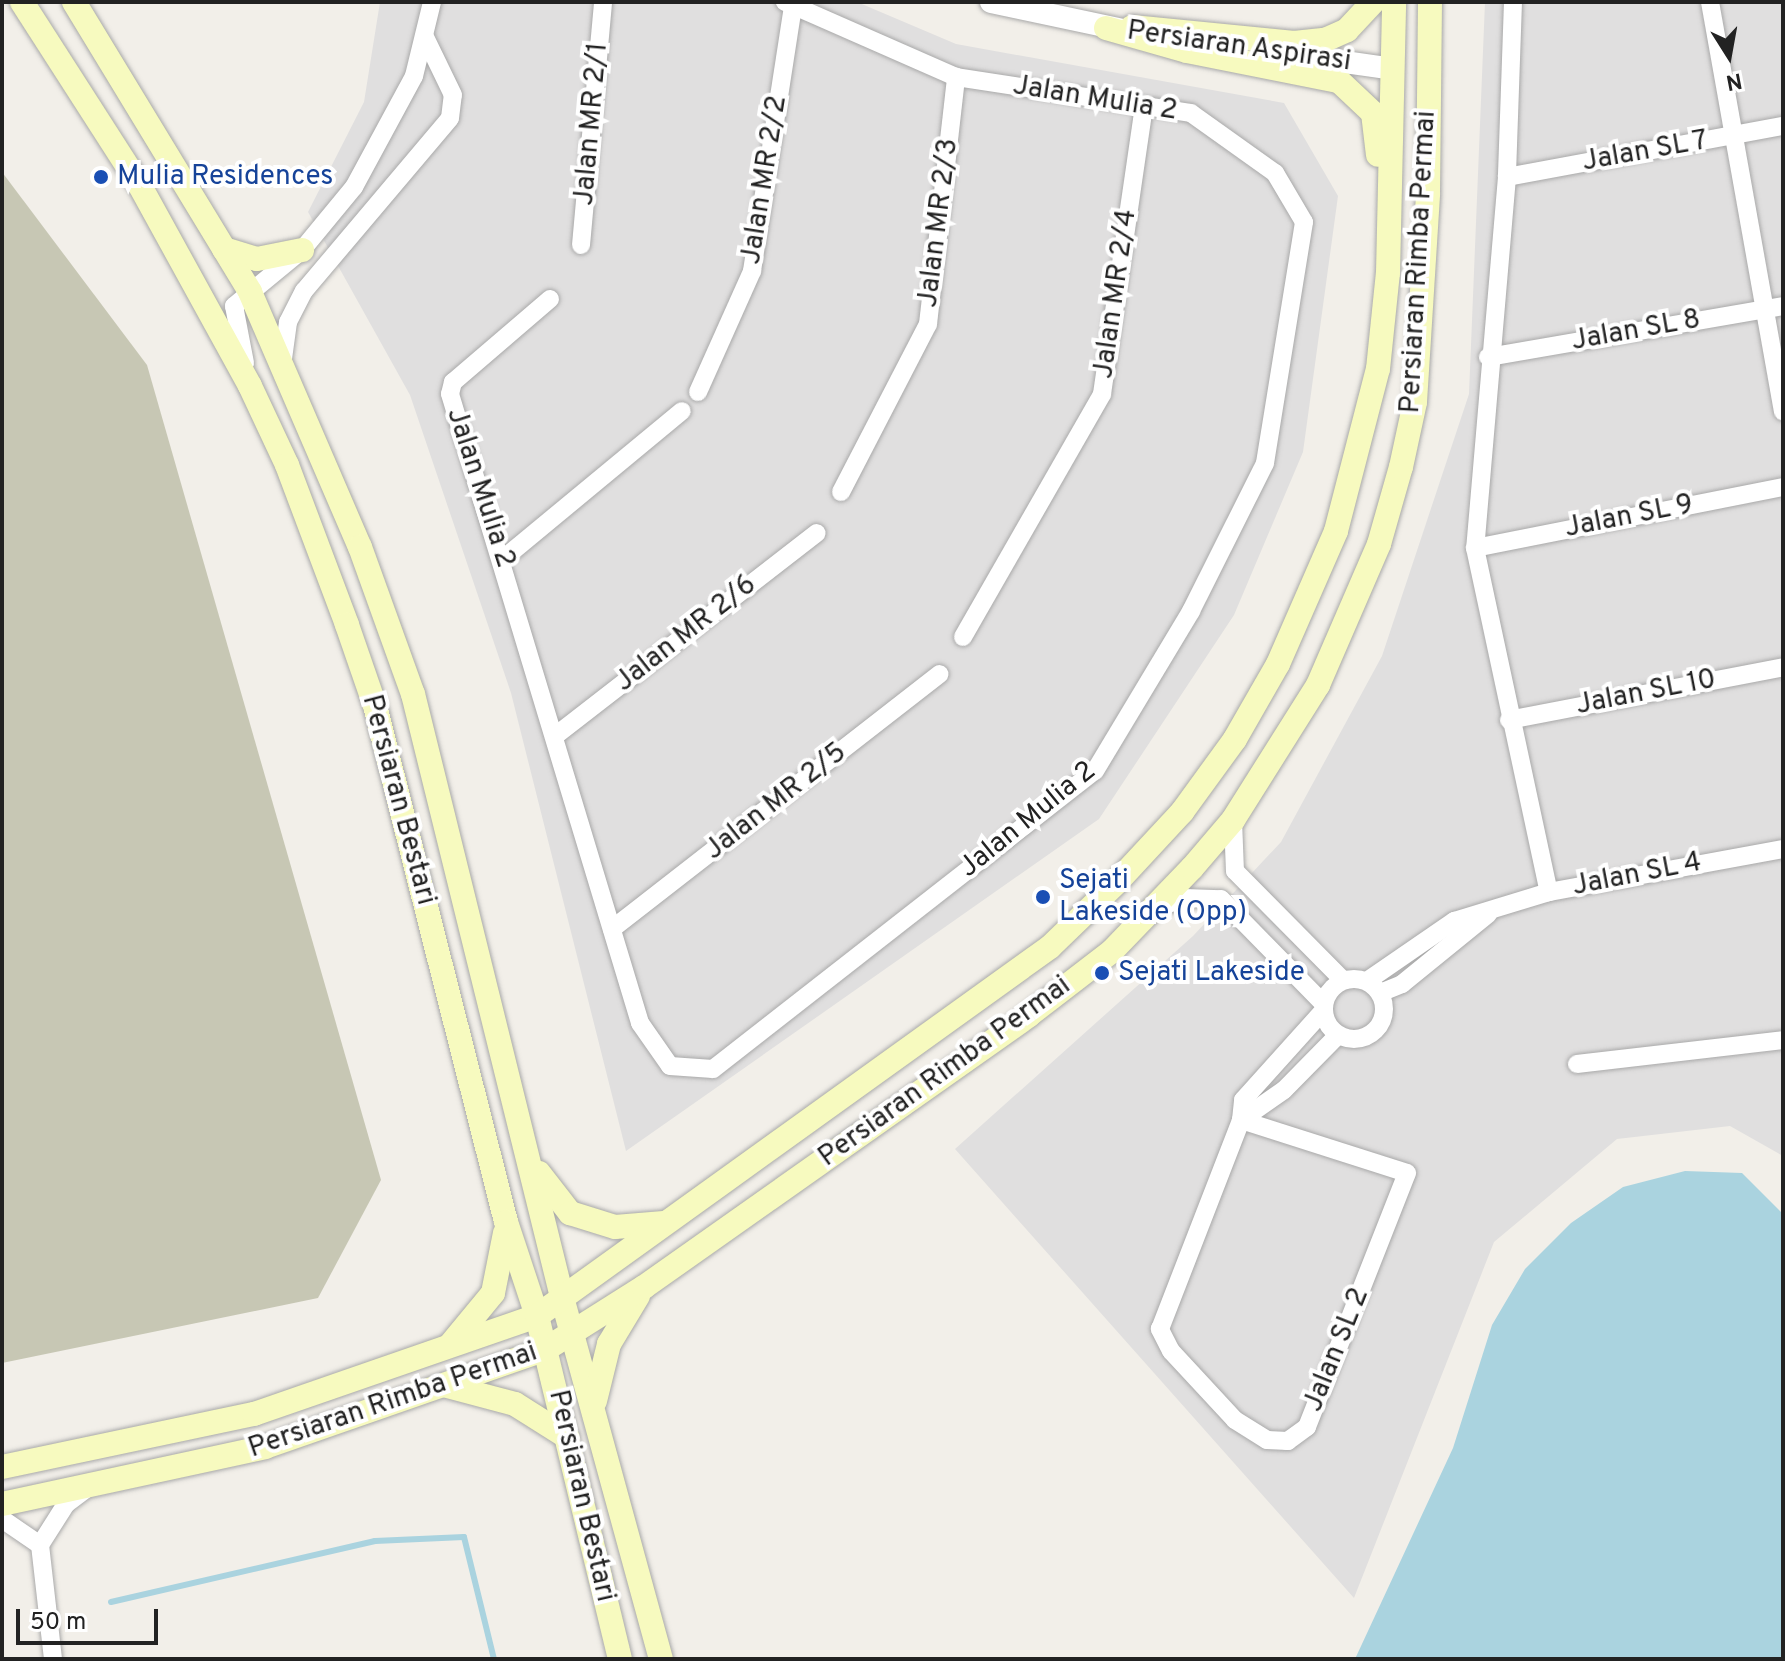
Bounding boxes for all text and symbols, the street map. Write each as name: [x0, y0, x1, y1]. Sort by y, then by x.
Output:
street label: Persiaran Aspirasi: [1124, 15, 1354, 79]
north arrow: [1689, 16, 1769, 96]
street label: Jalan MR 2/1: [568, 41, 616, 207]
text: N: [1723, 65, 1744, 95]
street label: Jalan Mulia 2: [1010, 69, 1180, 129]
street label: Jalan MR 2/2: [735, 93, 795, 267]
street label: Persiaran Rimba Permai: [1394, 110, 1444, 414]
street label: Jalan SL 7: [1579, 124, 1711, 180]
street label: Jalan MR 2/3: [912, 137, 966, 309]
place label: Mulia Residences: [117, 160, 333, 194]
marker: Mulia Residences: [92, 168, 110, 186]
street label: Jalan MR 2/4: [1087, 207, 1145, 381]
street label: Jalan SL 8: [1569, 303, 1703, 359]
street label: Jalan Mulia 2: [438, 404, 522, 572]
street label: Jalan SL 9: [1562, 488, 1696, 546]
street label: Jalan MR 2/6: [609, 568, 763, 700]
street label: Jalan SL 10: [1573, 663, 1719, 723]
street label: Persiaran Bestari: [354, 691, 442, 909]
street label: Jalan MR 2/5: [698, 736, 854, 868]
street label: Jalan Mulia 2: [953, 755, 1103, 885]
street label: Jalan SL 4: [1569, 846, 1705, 904]
place label: Sejati Lakeside (Opp): [1059, 864, 1247, 930]
marker: Sejati Lakeside (Opp): [1034, 888, 1052, 906]
place label: Sejati Lakeside: [1118, 956, 1305, 990]
marker: Sejati Lakeside: [1093, 964, 1111, 982]
street label: Persiaran Rimba Permai: [812, 969, 1078, 1175]
street label: Jalan SL 2: [1297, 1283, 1377, 1417]
street label: Persiaran Rimba Permai: [244, 1336, 542, 1466]
street label: Persiaran Bestari: [540, 1387, 622, 1605]
scale bar: [20, 1593, 162, 1643]
text: 50 m: [30, 1608, 86, 1638]

